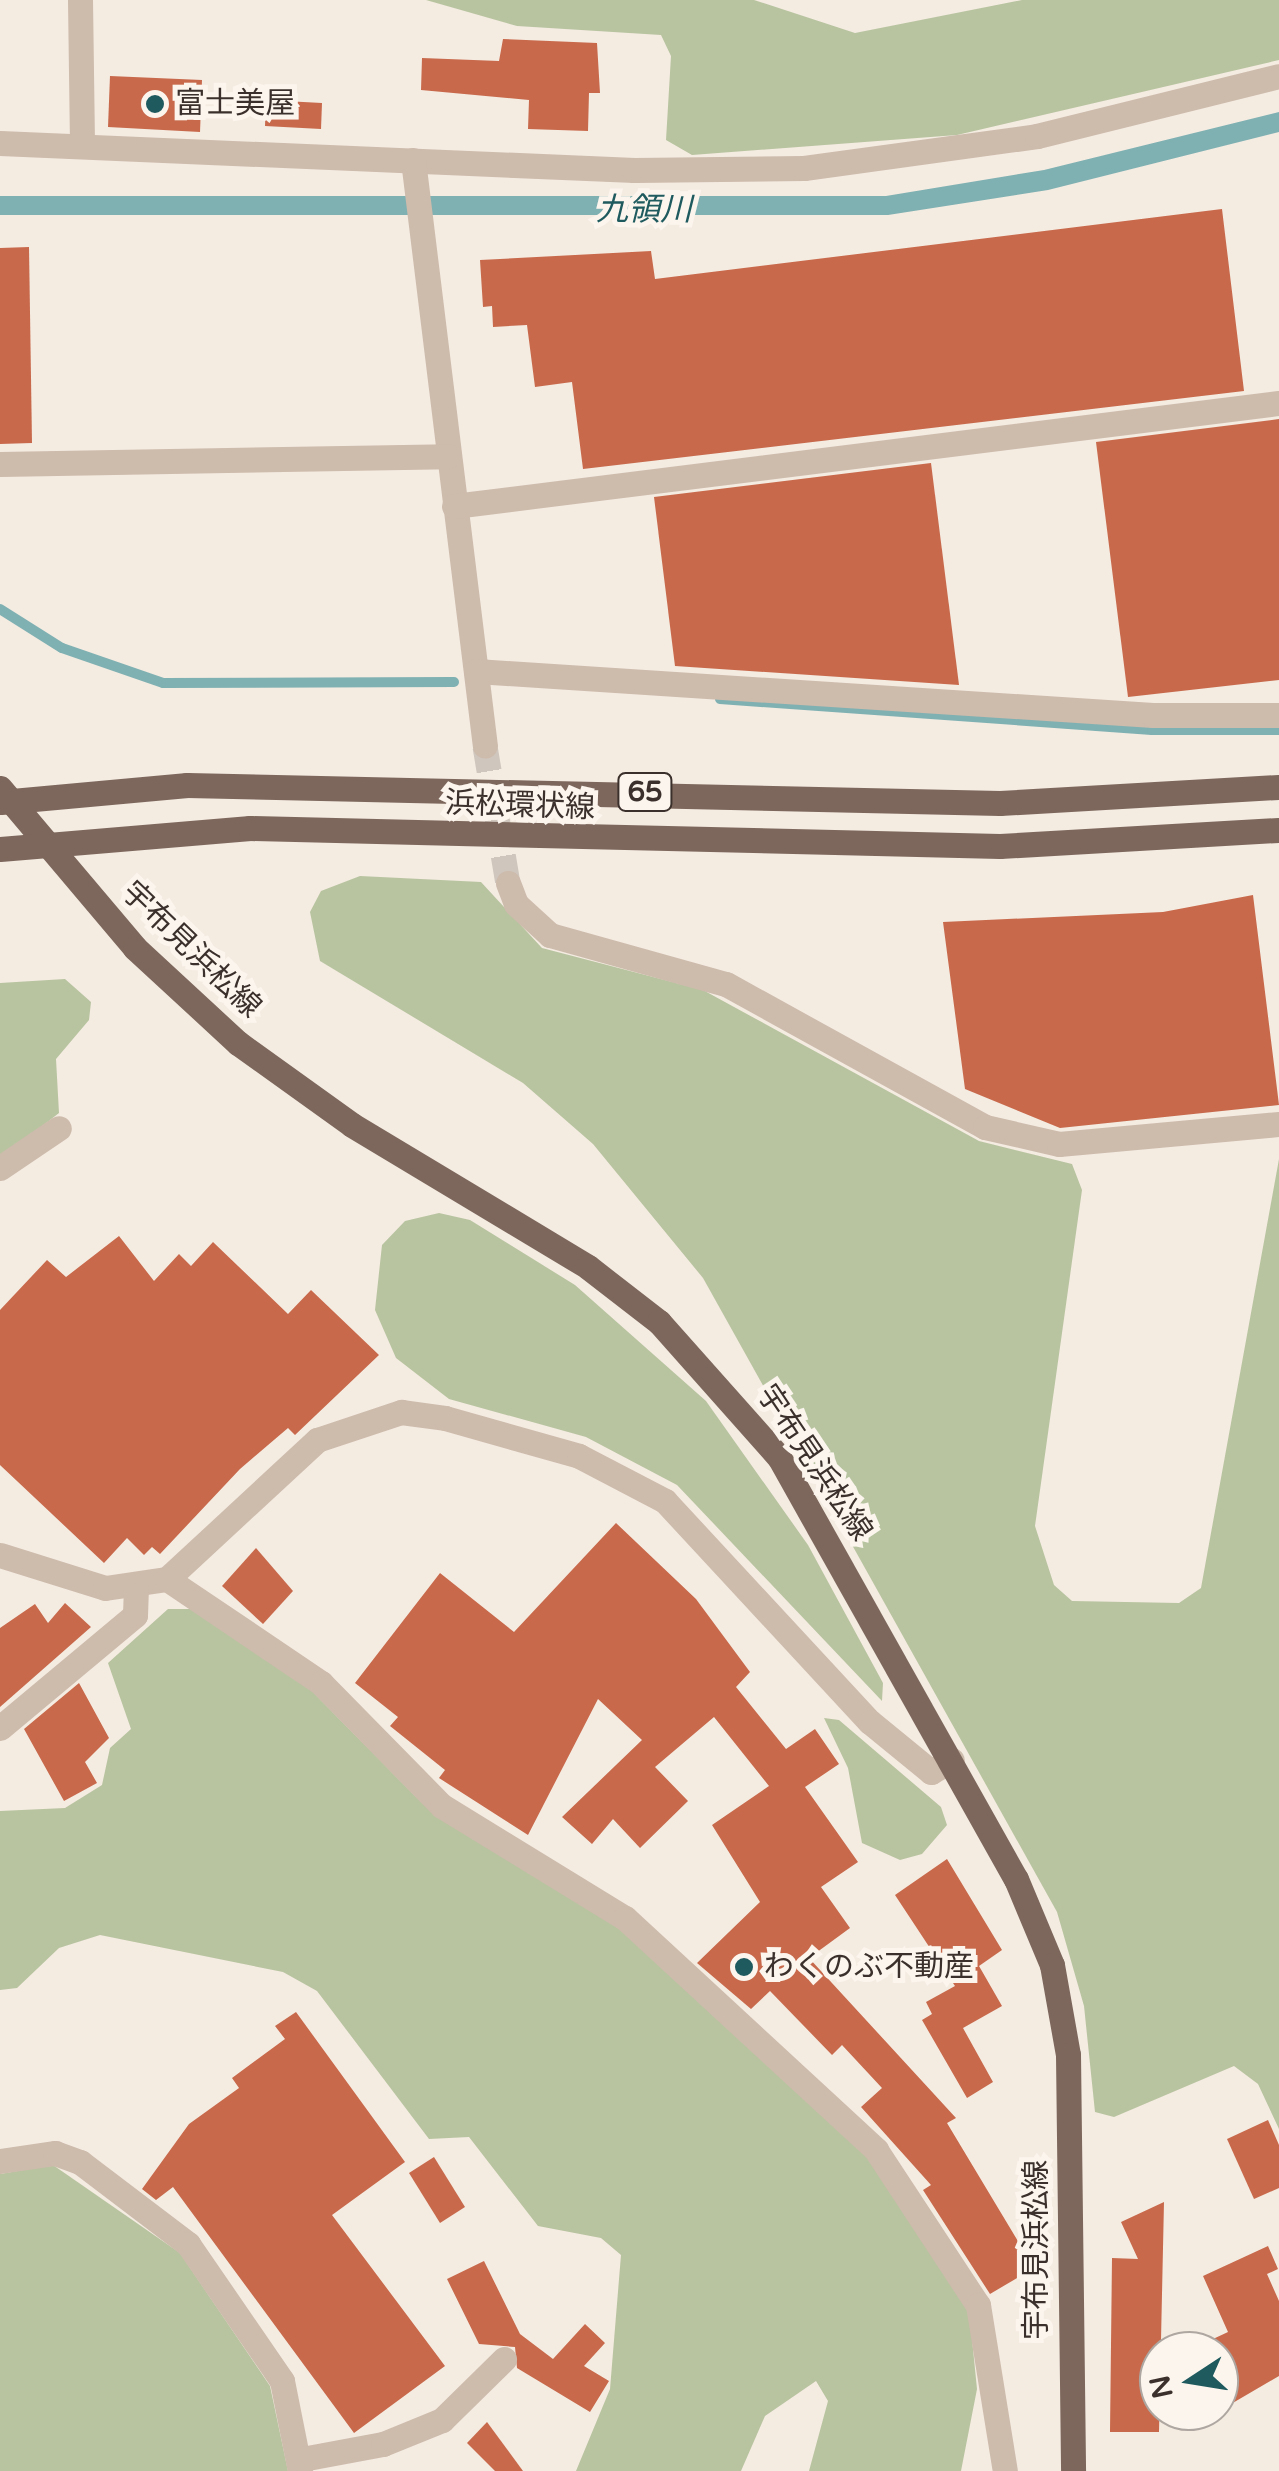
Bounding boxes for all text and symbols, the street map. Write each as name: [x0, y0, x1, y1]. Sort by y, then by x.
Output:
place label: 富士美屋: [175, 86, 295, 122]
marker: 富士美屋: [144, 93, 166, 115]
water label: 九領川: [596, 191, 692, 229]
road number: 65: [615, 769, 675, 815]
street label: 浜松環状線: [444, 785, 596, 827]
street label: 宇布見浜松線: [114, 875, 268, 1025]
street label: 宇布見浜松線: [749, 1378, 879, 1548]
place label: わくのぶ不動産: [764, 1949, 974, 1985]
marker: わくのぶ不動産: [733, 1956, 755, 1978]
street label: 宇布見浜松線: [1019, 2160, 1055, 2340]
north arrow: [1139, 2331, 1239, 2431]
text: N: [1143, 2372, 1181, 2401]

